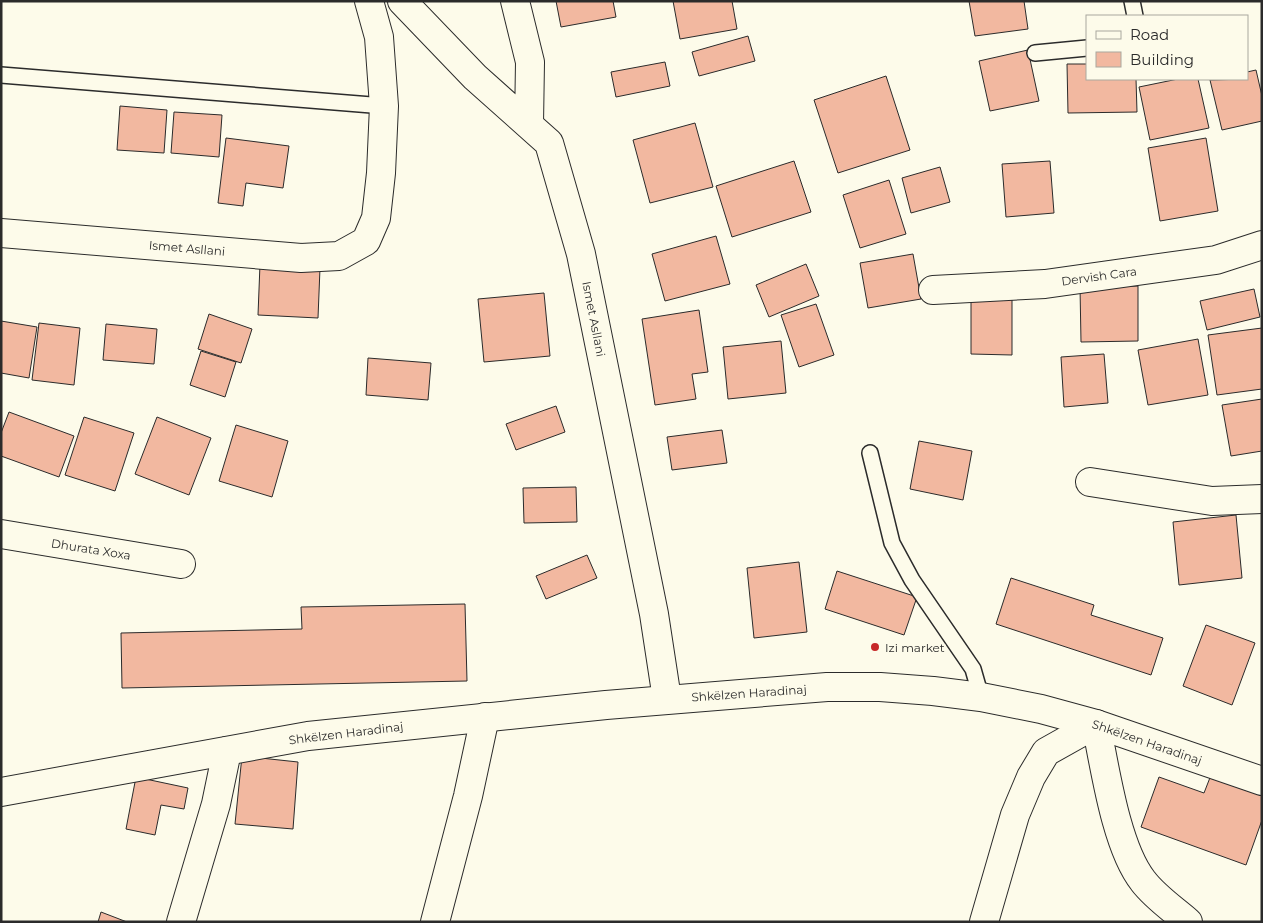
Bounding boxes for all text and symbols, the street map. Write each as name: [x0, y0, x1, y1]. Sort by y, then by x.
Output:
legend: [1086, 15, 1248, 80]
text: Road: [1130, 25, 1169, 44]
text: Building: [1130, 50, 1194, 69]
street label: Ismet Asllani: [148, 237, 226, 259]
street label: Dervish Cara: [1060, 263, 1138, 289]
street label: Ismet Asllani: [579, 280, 609, 358]
street label: Dhurata Xoxa: [50, 535, 132, 563]
place label: Izi market: [885, 640, 945, 655]
marker: Izi market: [869, 641, 881, 653]
street label: Shkëlzen Haradinaj: [691, 681, 807, 705]
street label: Shkëlzen Haradinaj: [1090, 716, 1204, 768]
street label: Shkëlzen Haradinaj: [288, 719, 404, 747]

